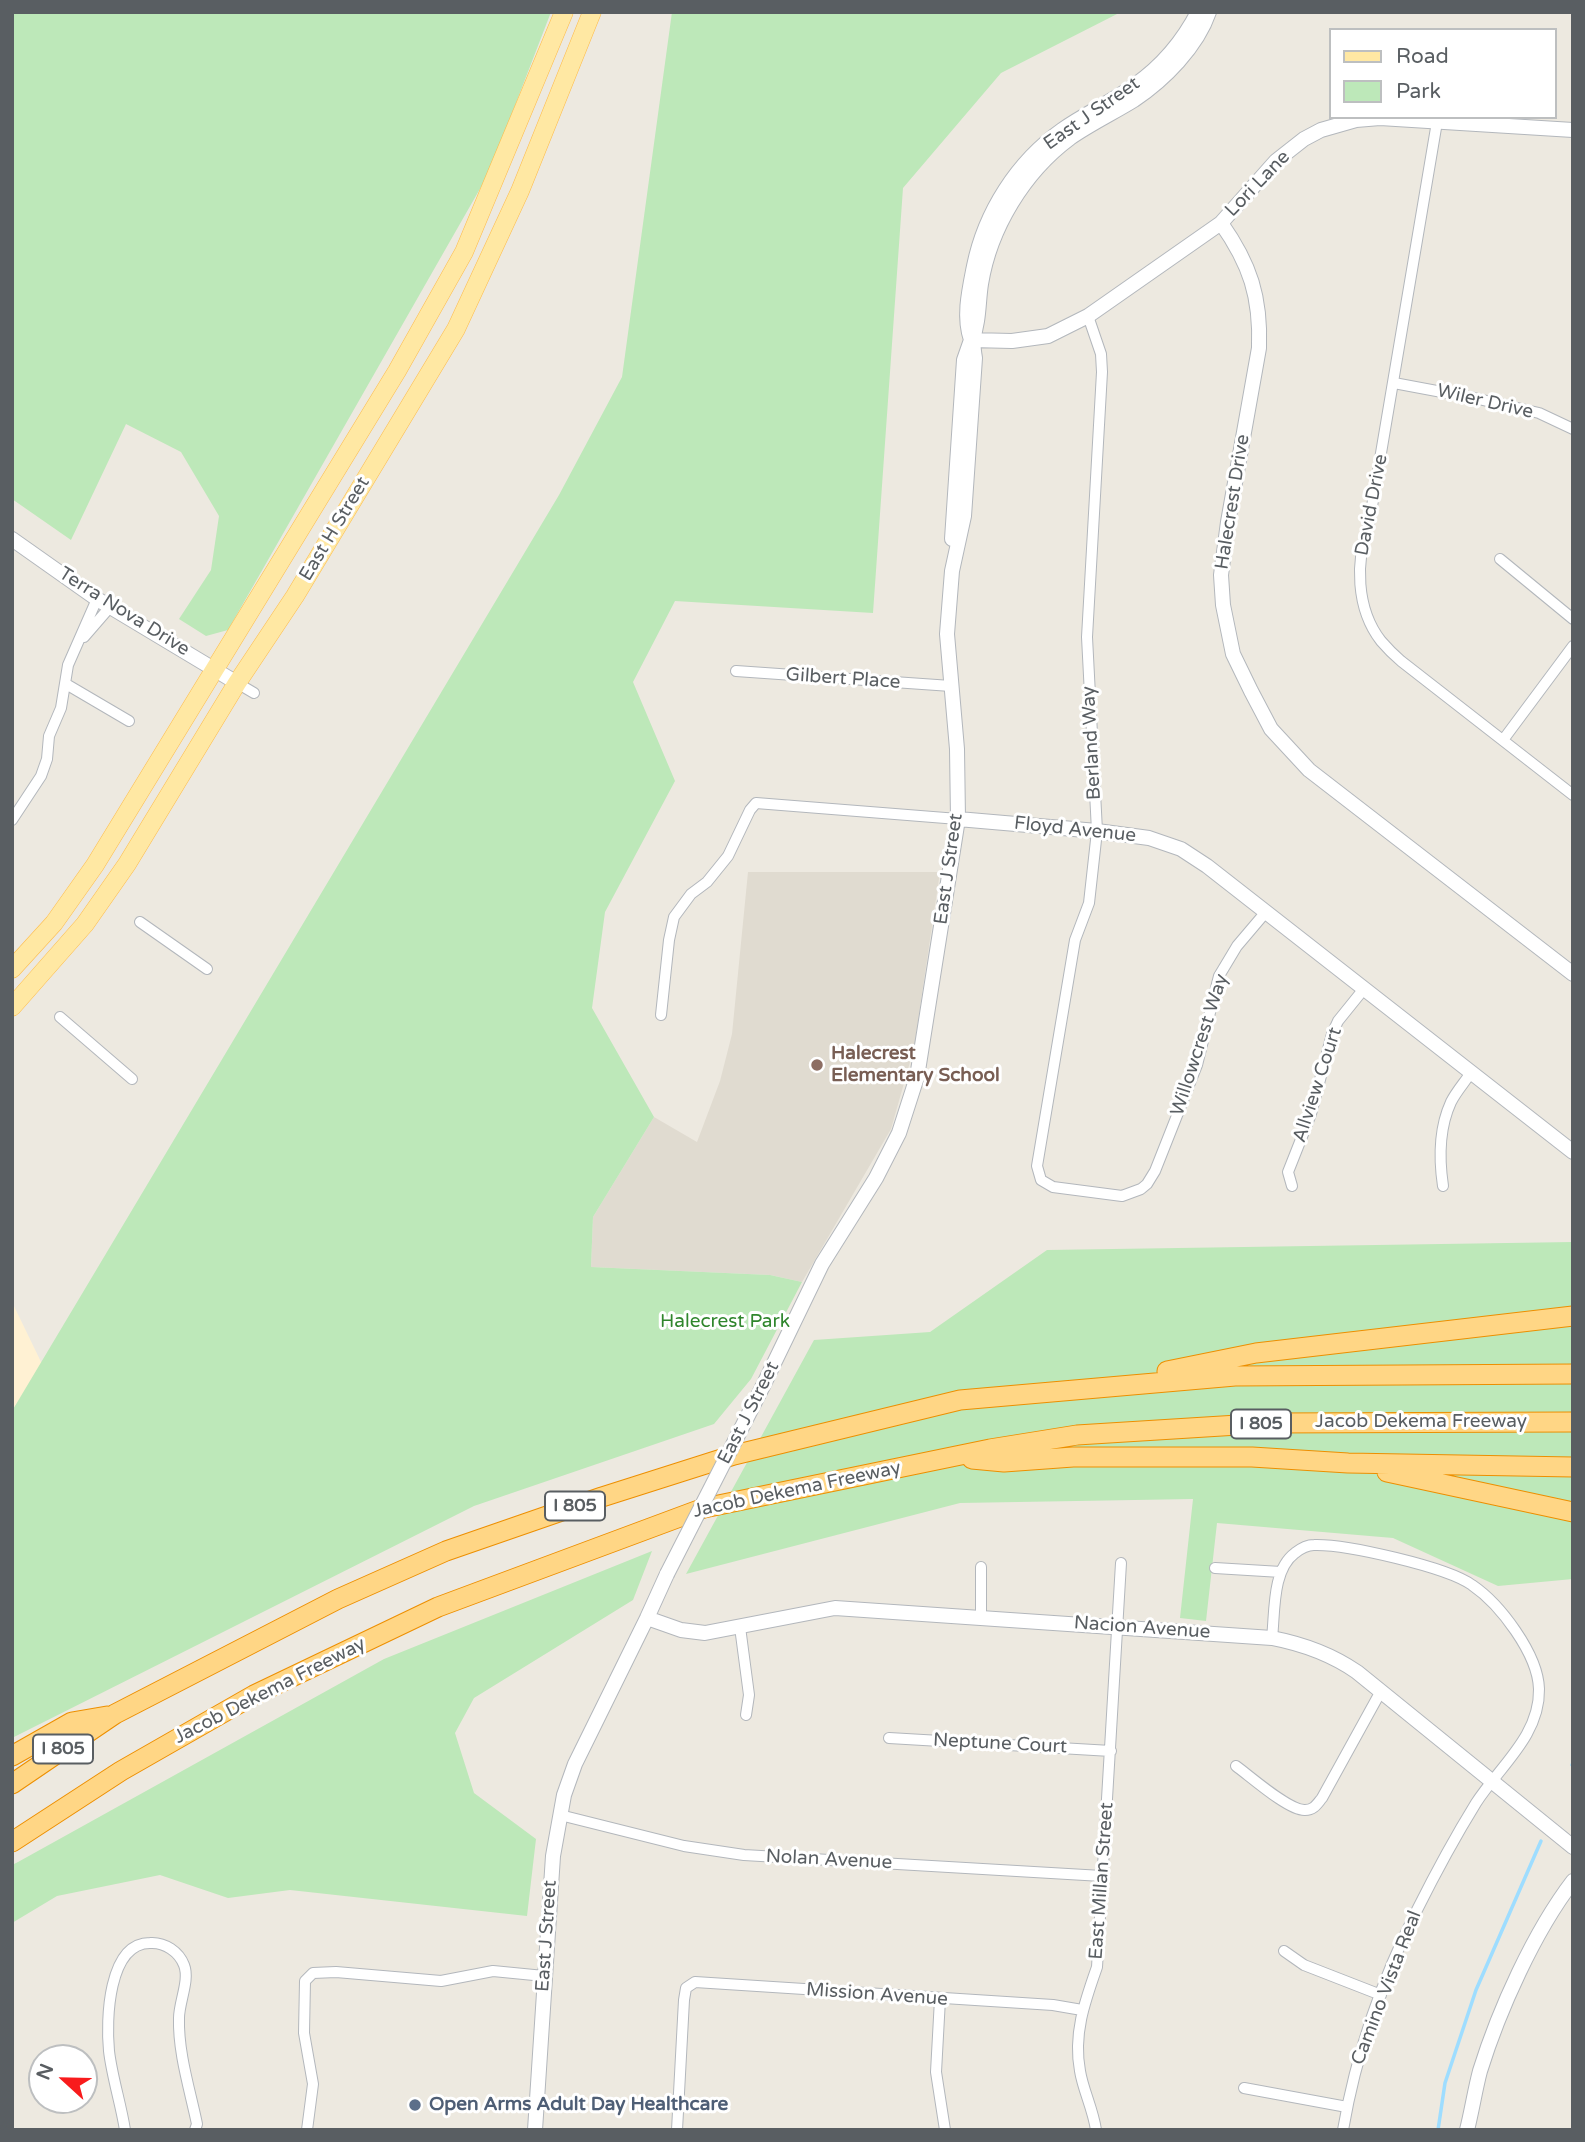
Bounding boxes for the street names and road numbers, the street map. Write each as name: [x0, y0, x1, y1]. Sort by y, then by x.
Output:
street label: East J Street: [1040, 73, 1144, 155]
street label: Lori Lane: [1221, 146, 1295, 222]
street label: Wiler Drive: [1435, 380, 1535, 424]
street label: Halecrest Drive: [1211, 433, 1255, 571]
street label: David Drive: [1351, 452, 1393, 558]
street label: East H Street: [295, 473, 375, 585]
street label: Terra Nova Drive: [54, 563, 194, 661]
street label: Gilbert Place: [785, 664, 901, 694]
street label: Berland Way: [1078, 685, 1106, 801]
street label: East J Street: [930, 812, 968, 926]
street label: Floyd Avenue: [1013, 812, 1137, 848]
street label: Willowcrest Way: [1166, 971, 1234, 1119]
street label: Allview Court: [1289, 1025, 1347, 1145]
street label: East J Street: [713, 1358, 785, 1468]
road number: I 805: [1231, 1409, 1291, 1438]
street label: Jacob Dekema Freeway: [1315, 1411, 1527, 1433]
street label: Jacob Dekema Freeway: [691, 1457, 903, 1523]
road number: I 805: [545, 1492, 605, 1520]
street label: Nacion Avenue: [1073, 1612, 1211, 1644]
street label: Jacob Dekema Freeway: [170, 1633, 370, 1749]
street label: Neptune Court: [932, 1729, 1068, 1759]
road number: I 805: [33, 1734, 93, 1764]
street label: East Millan Street: [1085, 1802, 1119, 1960]
street label: Nolan Avenue: [765, 1845, 893, 1875]
street label: East J Street: [532, 1879, 562, 1993]
street label: Camino Vista Real: [1347, 1908, 1427, 2068]
street label: Mission Avenue: [805, 1979, 949, 2011]

